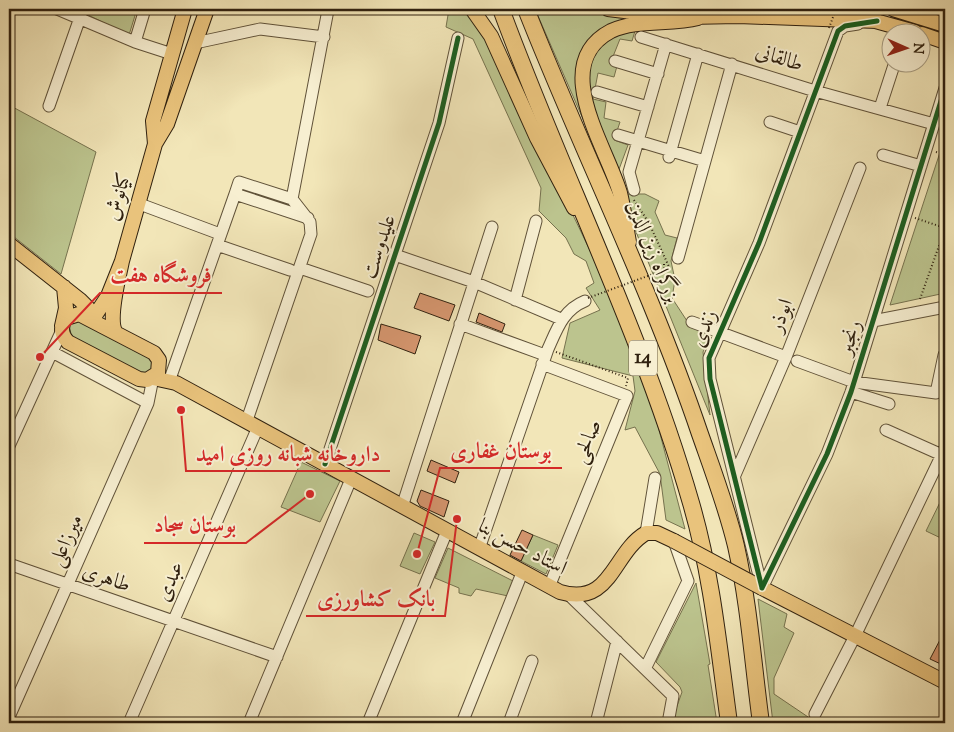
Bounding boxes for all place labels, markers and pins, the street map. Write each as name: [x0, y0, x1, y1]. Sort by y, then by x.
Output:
callout: فروشگاه هفت: [100, 256, 222, 293]
callout: بوستان غفاری: [440, 431, 562, 468]
callout: داروخانه شبانه روزی امید: [186, 434, 390, 471]
callout: بوستان سجاد: [144, 506, 246, 543]
callout: بانک کشاورزی: [306, 579, 445, 616]

